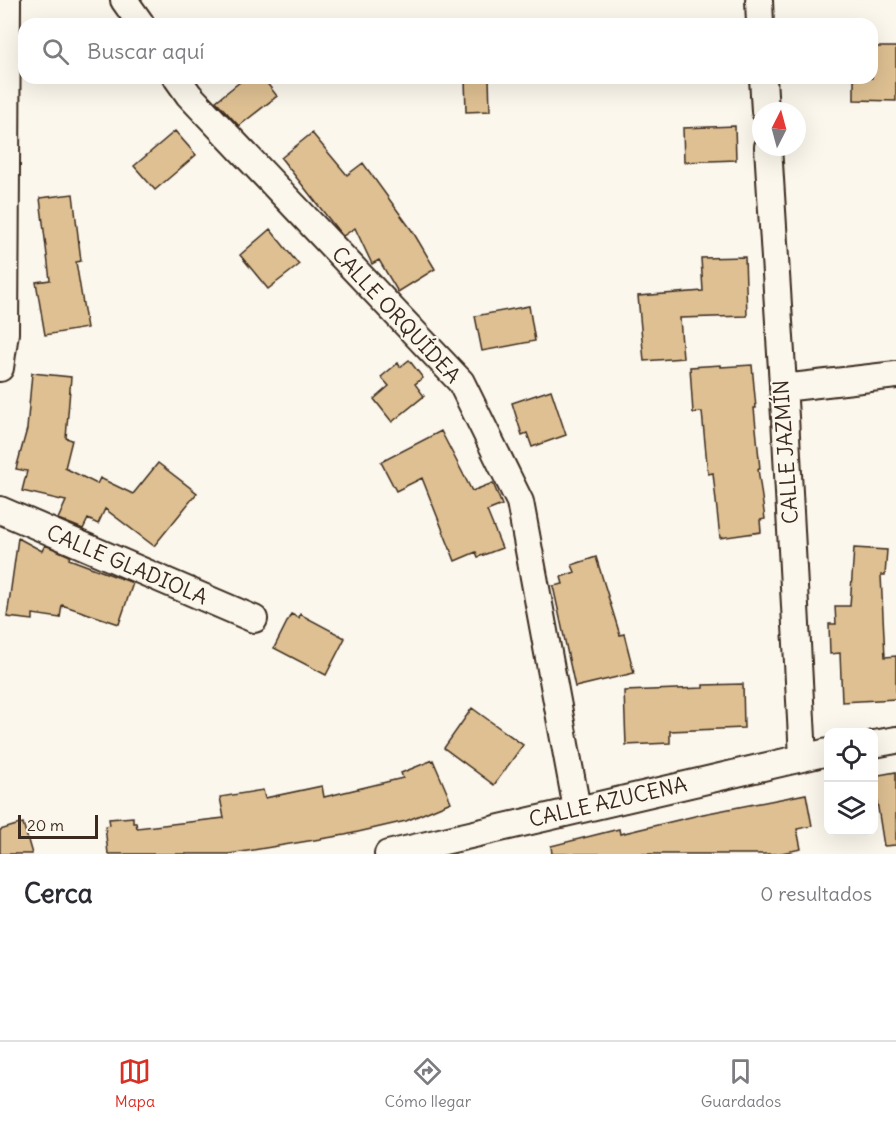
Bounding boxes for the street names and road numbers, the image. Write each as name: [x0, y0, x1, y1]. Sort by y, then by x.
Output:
street label: CALLE ORQUÍDEA: [326, 241, 467, 389]
street label: CALLE JAZMÍN: [767, 379, 804, 525]
street label: CALLE GLADIOLA: [43, 519, 212, 611]
street label: CALLE AZUCENA: [526, 770, 689, 833]

